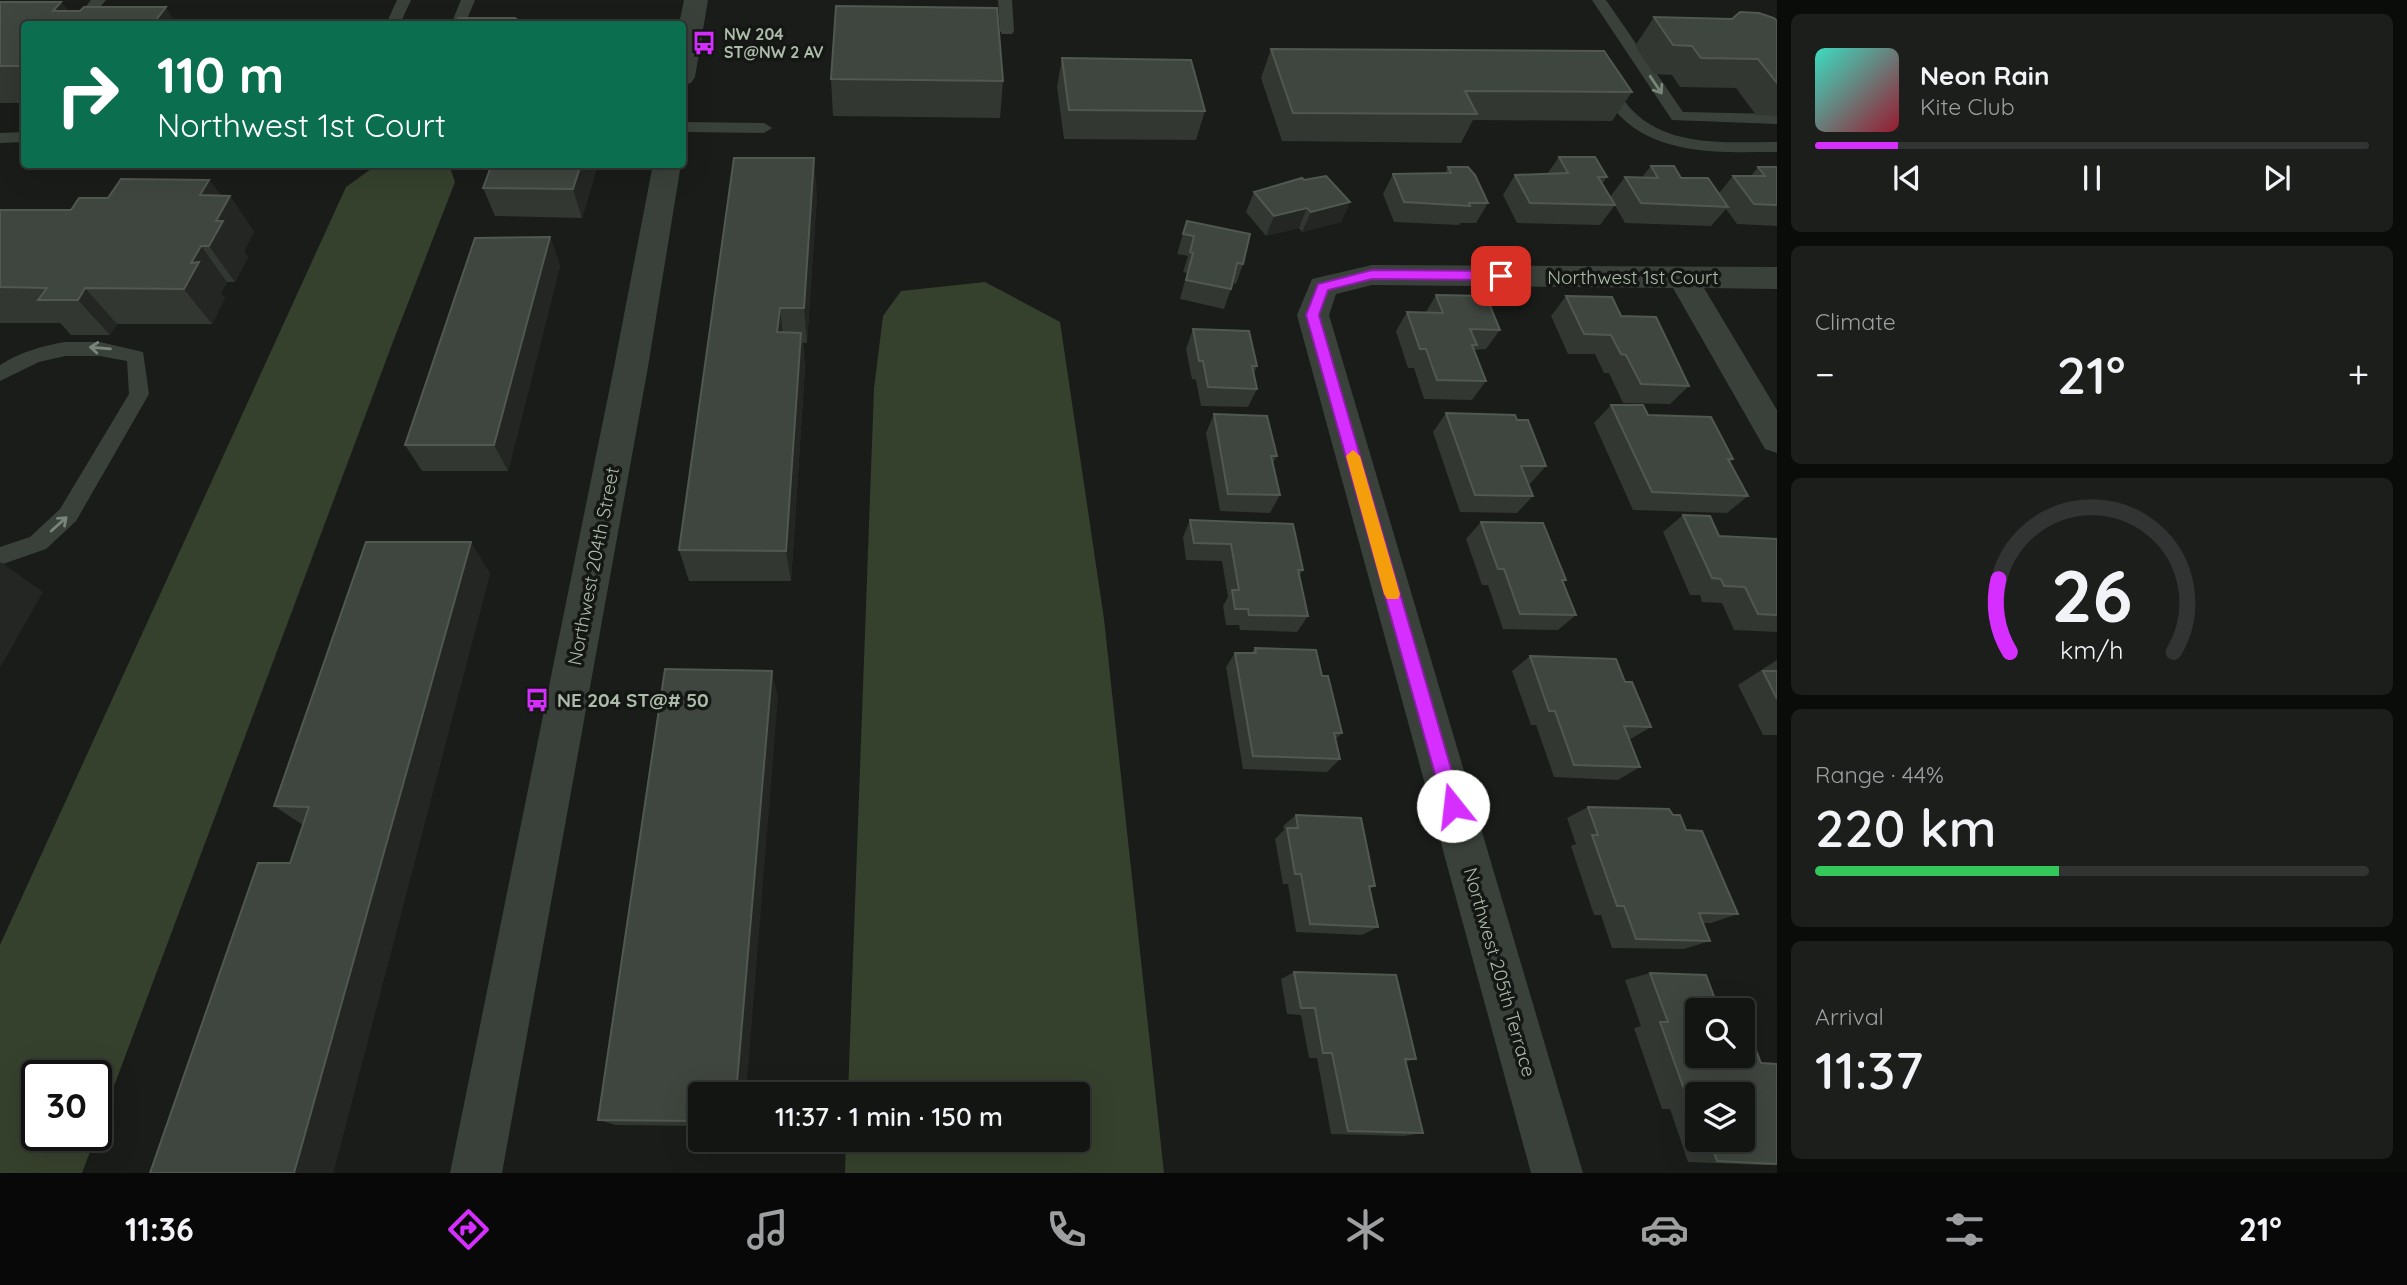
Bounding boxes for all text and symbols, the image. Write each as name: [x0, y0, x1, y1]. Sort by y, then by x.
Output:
place label: NW 204 ST@NW 2 AV: [724, 24, 824, 62]
bus stop icon: NW 204 ST@NW 2 AV: [690, 29, 718, 57]
text: 110 m: [157, 44, 284, 105]
icon: right: [42, 49, 133, 140]
text: Neon Rain: [1920, 59, 2049, 92]
one-way arrow: [1649, 75, 1663, 94]
text: Kite Club: [1920, 92, 2015, 121]
text: Northwest 1st Court: [157, 105, 446, 145]
icon: previous: [1888, 159, 1926, 197]
icon: pause: [2073, 159, 2111, 197]
icon: next: [2258, 159, 2296, 197]
pin: [1471, 246, 1531, 306]
icon: arrive: [1482, 257, 1520, 295]
street label: Northwest 1st Court: [1547, 265, 1719, 289]
text: Climate: [1815, 307, 1896, 336]
one-way arrow: [89, 341, 112, 354]
text: 21°: [2057, 342, 2125, 407]
text: −: [1815, 350, 1835, 398]
text: +: [2348, 350, 2369, 398]
street label: Northwest 204th Street: [562, 465, 624, 667]
one-way arrow: [50, 516, 68, 532]
text: 26: [2051, 550, 2133, 641]
text: km/h: [2060, 634, 2124, 665]
bus stop icon: NE 204 ST@# 50: [523, 686, 551, 714]
place label: NE 204 ST@# 50: [557, 688, 709, 712]
text: Range · 44%: [1815, 760, 1944, 789]
position arrow: [1416, 769, 1490, 843]
text: 220 km: [1815, 795, 1997, 860]
street label: Northwest 205th Terrace: [1459, 865, 1541, 1079]
map controls: [1685, 998, 1755, 1152]
button: search: [1685, 998, 1755, 1068]
text: Arrival: [1815, 1002, 1884, 1031]
text: 11:37: [1815, 1037, 1923, 1102]
speed limit sign: 30: [21, 1060, 112, 1151]
button: layers: [1685, 1082, 1755, 1152]
text: 11:37 · 1 min · 150 m: [775, 1100, 1003, 1133]
icon: directions: [444, 1205, 493, 1254]
icon: music: [743, 1205, 792, 1254]
icon: phone: [1042, 1205, 1091, 1254]
icon: climate: [1341, 1205, 1390, 1254]
icon: car: [1640, 1205, 1689, 1254]
icon: filters: [1940, 1205, 1989, 1254]
text: 11:36: [125, 1209, 194, 1249]
text: 21°: [2239, 1209, 2282, 1249]

